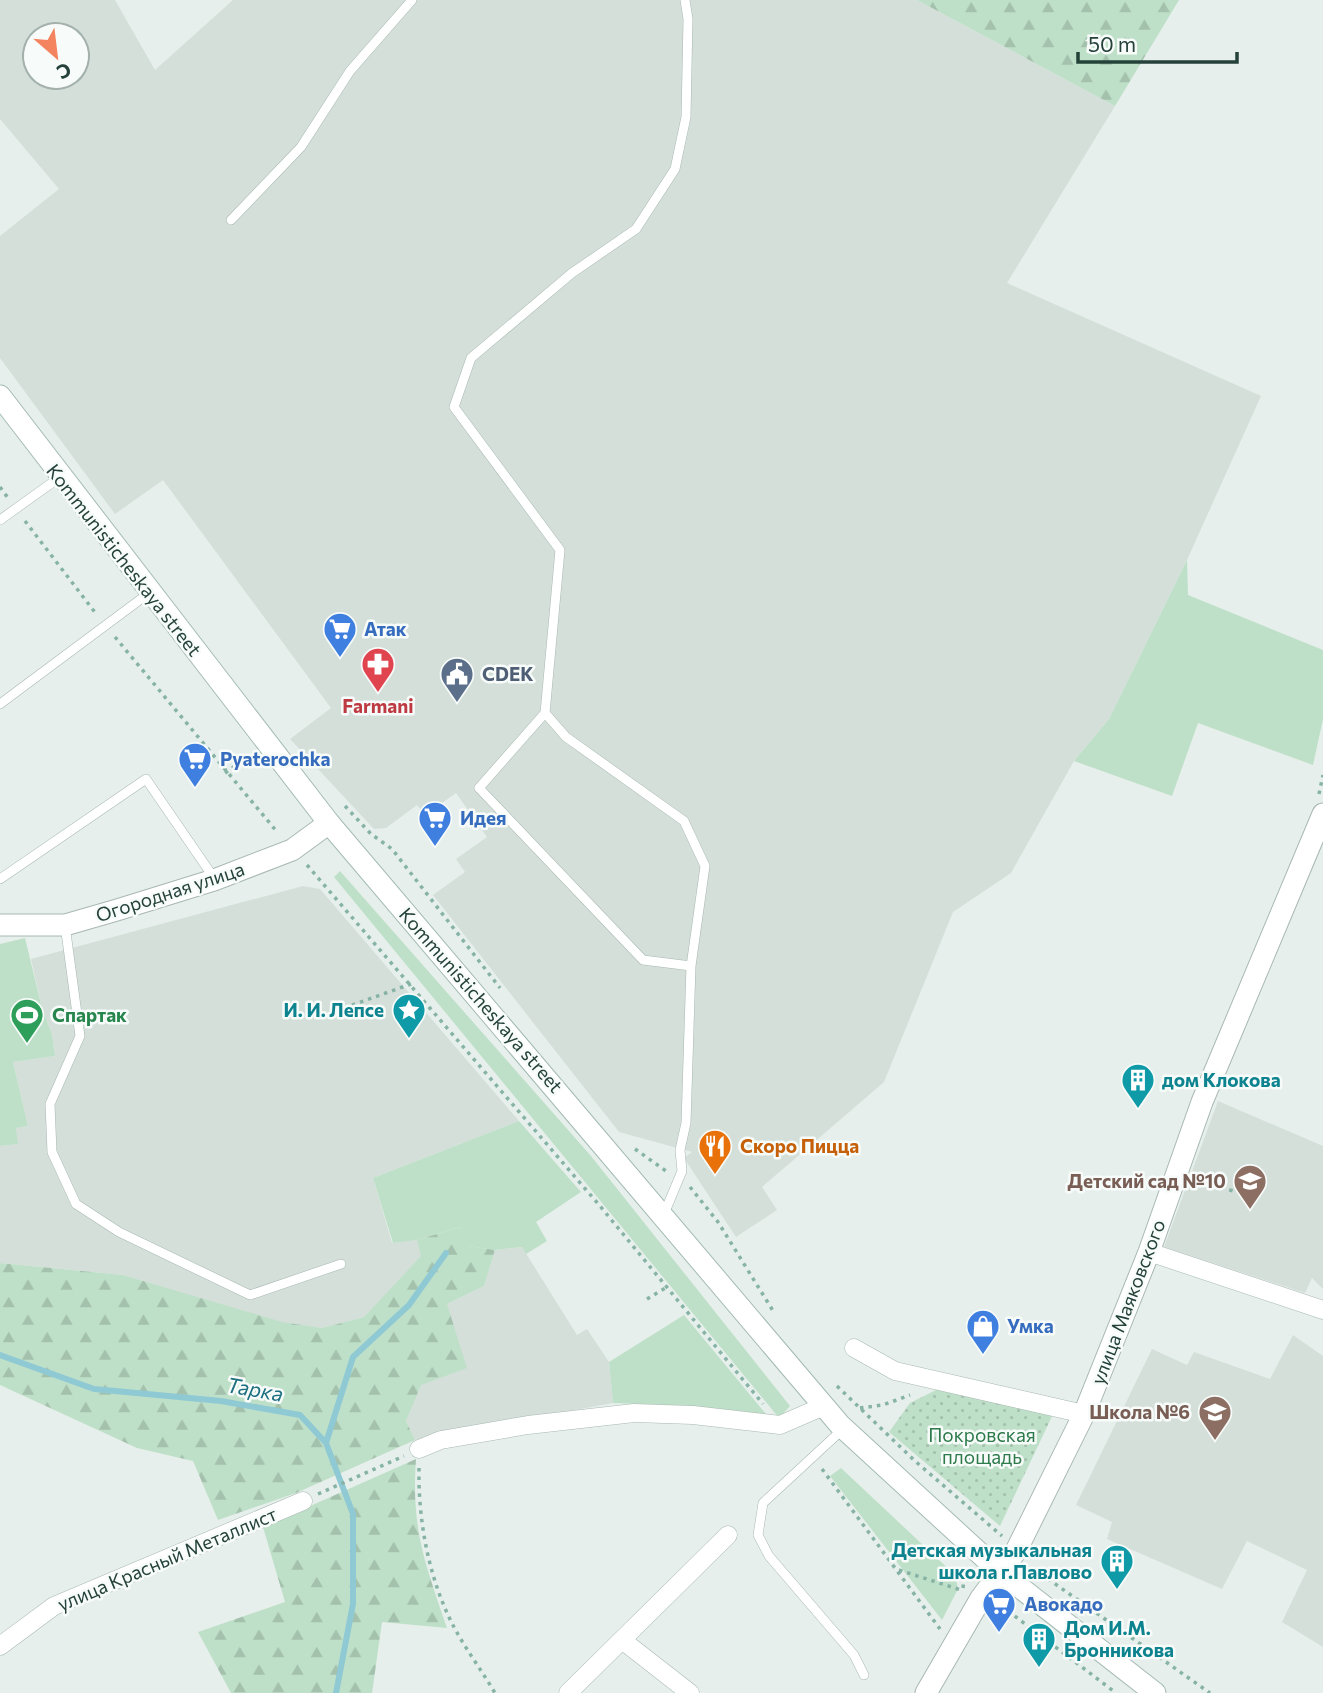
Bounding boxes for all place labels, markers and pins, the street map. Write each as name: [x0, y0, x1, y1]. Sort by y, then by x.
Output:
supermarket icon: Атак: [321, 610, 359, 659]
place label: Атак: [364, 617, 407, 640]
pharmacy icon: Farmani: [359, 645, 397, 694]
public building icon: CDEK: [438, 655, 476, 704]
place label: CDEK: [482, 662, 534, 685]
place label: Farmani: [342, 694, 414, 717]
supermarket icon: Pyaterochka: [176, 740, 214, 789]
place label: Pyaterochka: [220, 747, 331, 770]
supermarket icon: Идея: [416, 799, 454, 848]
place label: Идея: [460, 806, 506, 829]
place icon: И. И. Лепсе: [390, 991, 428, 1040]
sports icon: Спартак: [8, 996, 46, 1045]
place label: И. И. Лепсе: [284, 998, 384, 1021]
place label: Спартак: [52, 1003, 127, 1026]
building icon: дом Клокова: [1119, 1061, 1157, 1110]
place label: дом Клокова: [1162, 1068, 1281, 1091]
restaurant icon: Скоро Пицца: [696, 1127, 734, 1176]
place label: Скоро Пицца: [740, 1134, 859, 1157]
school or university icon: Детский сад №10: [1231, 1162, 1269, 1211]
place label: Детский сад №10: [1068, 1169, 1226, 1192]
shop icon: Умка: [964, 1307, 1002, 1356]
place label: Умка: [1007, 1314, 1054, 1337]
school or university icon: Школа №6: [1196, 1393, 1234, 1442]
place label: Школа №6: [1089, 1400, 1190, 1423]
place label: Детская музыкальная школа г.Павлово: [891, 1538, 1092, 1583]
building icon: Детская музыкальная школа г.Павлово: [1098, 1542, 1136, 1591]
supermarket icon: Авокадо: [980, 1585, 1018, 1634]
place label: Авокадо: [1024, 1592, 1103, 1615]
place label: Дом И.М. Бронникова: [1064, 1616, 1174, 1661]
building icon: Дом И.М. Бронникова: [1020, 1620, 1058, 1669]

